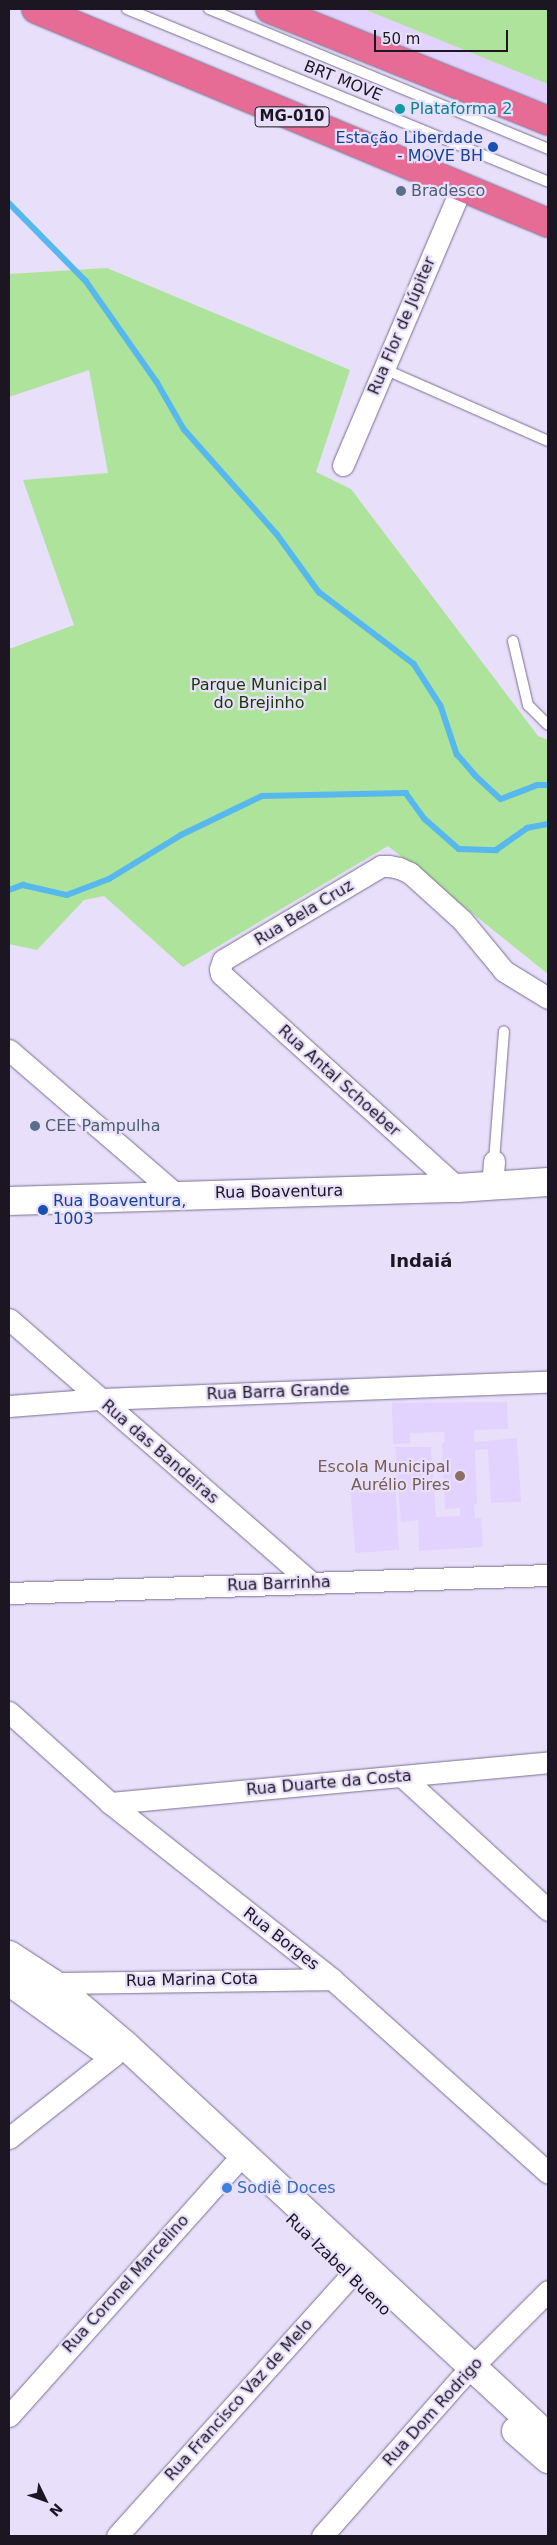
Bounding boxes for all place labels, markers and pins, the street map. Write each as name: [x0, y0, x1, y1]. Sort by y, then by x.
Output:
place label: Plataforma 2: [410, 99, 512, 119]
marker: Plataforma 2: [394, 103, 406, 115]
place label: Estação Liberdade - MOVE BH: [335, 128, 483, 166]
marker: Estação Liberdade - MOVE BH: [487, 141, 499, 153]
place label: Bradesco: [411, 181, 485, 201]
marker: Bradesco: [395, 185, 407, 197]
place label: CEE Pampulha: [45, 1116, 160, 1136]
marker: CEE Pampulha: [29, 1120, 41, 1132]
place label: Rua Boaventura, 1003: [53, 1191, 186, 1229]
marker: Rua Boaventura, 1003: [37, 1204, 49, 1216]
place label: Escola Municipal Aurélio Pires: [317, 1457, 450, 1495]
marker: Escola Municipal Aurélio Pires: [454, 1470, 466, 1482]
place label: Sodiê Doces: [237, 2178, 336, 2198]
marker: Sodiê Doces: [221, 2182, 233, 2194]

